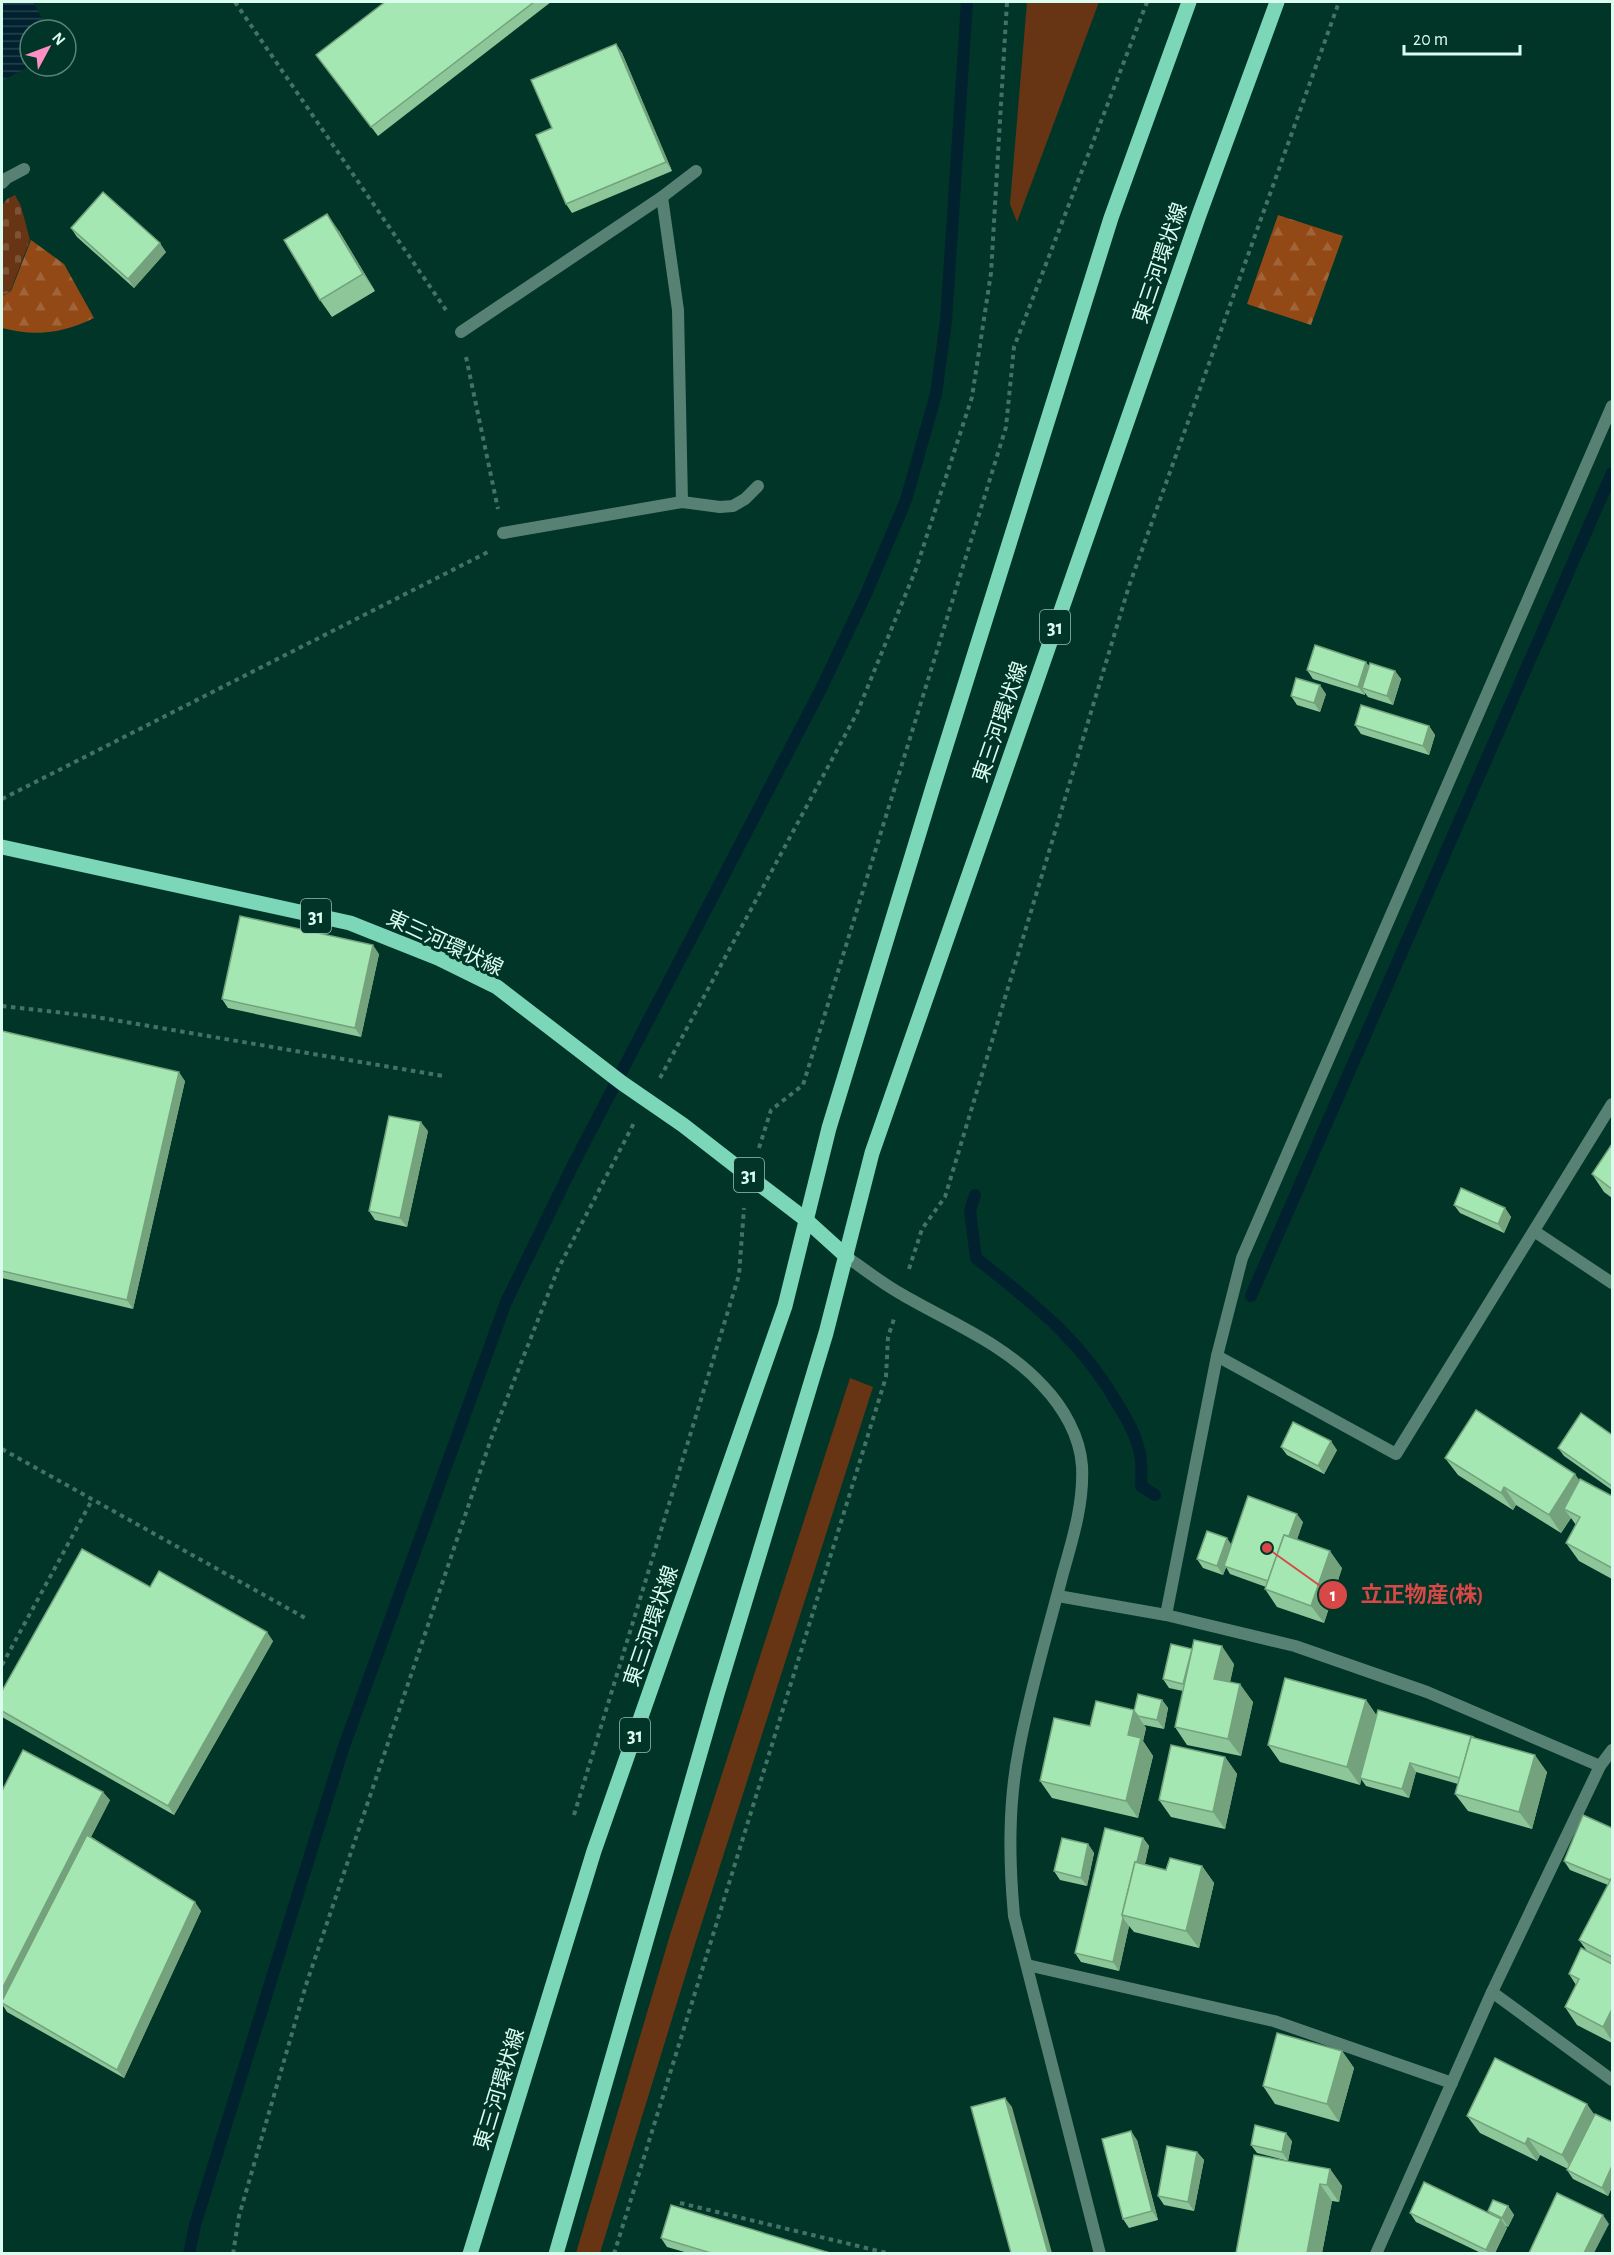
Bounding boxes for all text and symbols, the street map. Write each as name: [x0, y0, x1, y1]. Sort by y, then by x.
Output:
north arrow: [18, 18, 78, 78]
scale bar: [1404, 18, 1520, 56]
text: N: [49, 29, 68, 48]
text: 20 m: [1413, 31, 1448, 49]
street label: 東三河環状線: [1129, 200, 1191, 326]
road number: 31: [1040, 610, 1070, 644]
street label: 東三河環状線: [969, 659, 1031, 785]
road number: 31: [301, 899, 331, 933]
street label: 東三河環状線: [383, 906, 507, 980]
road number: 31: [734, 1158, 764, 1192]
street label: 東三河環状線: [620, 1563, 682, 1689]
callout: 立正物産(株): [1318, 1575, 1495, 1615]
text: 立正物産(株): [1360, 1583, 1484, 1606]
text: 1: [1330, 1587, 1336, 1605]
road number: 31: [620, 1718, 650, 1752]
street label: 東三河環状線: [470, 2026, 528, 2152]

